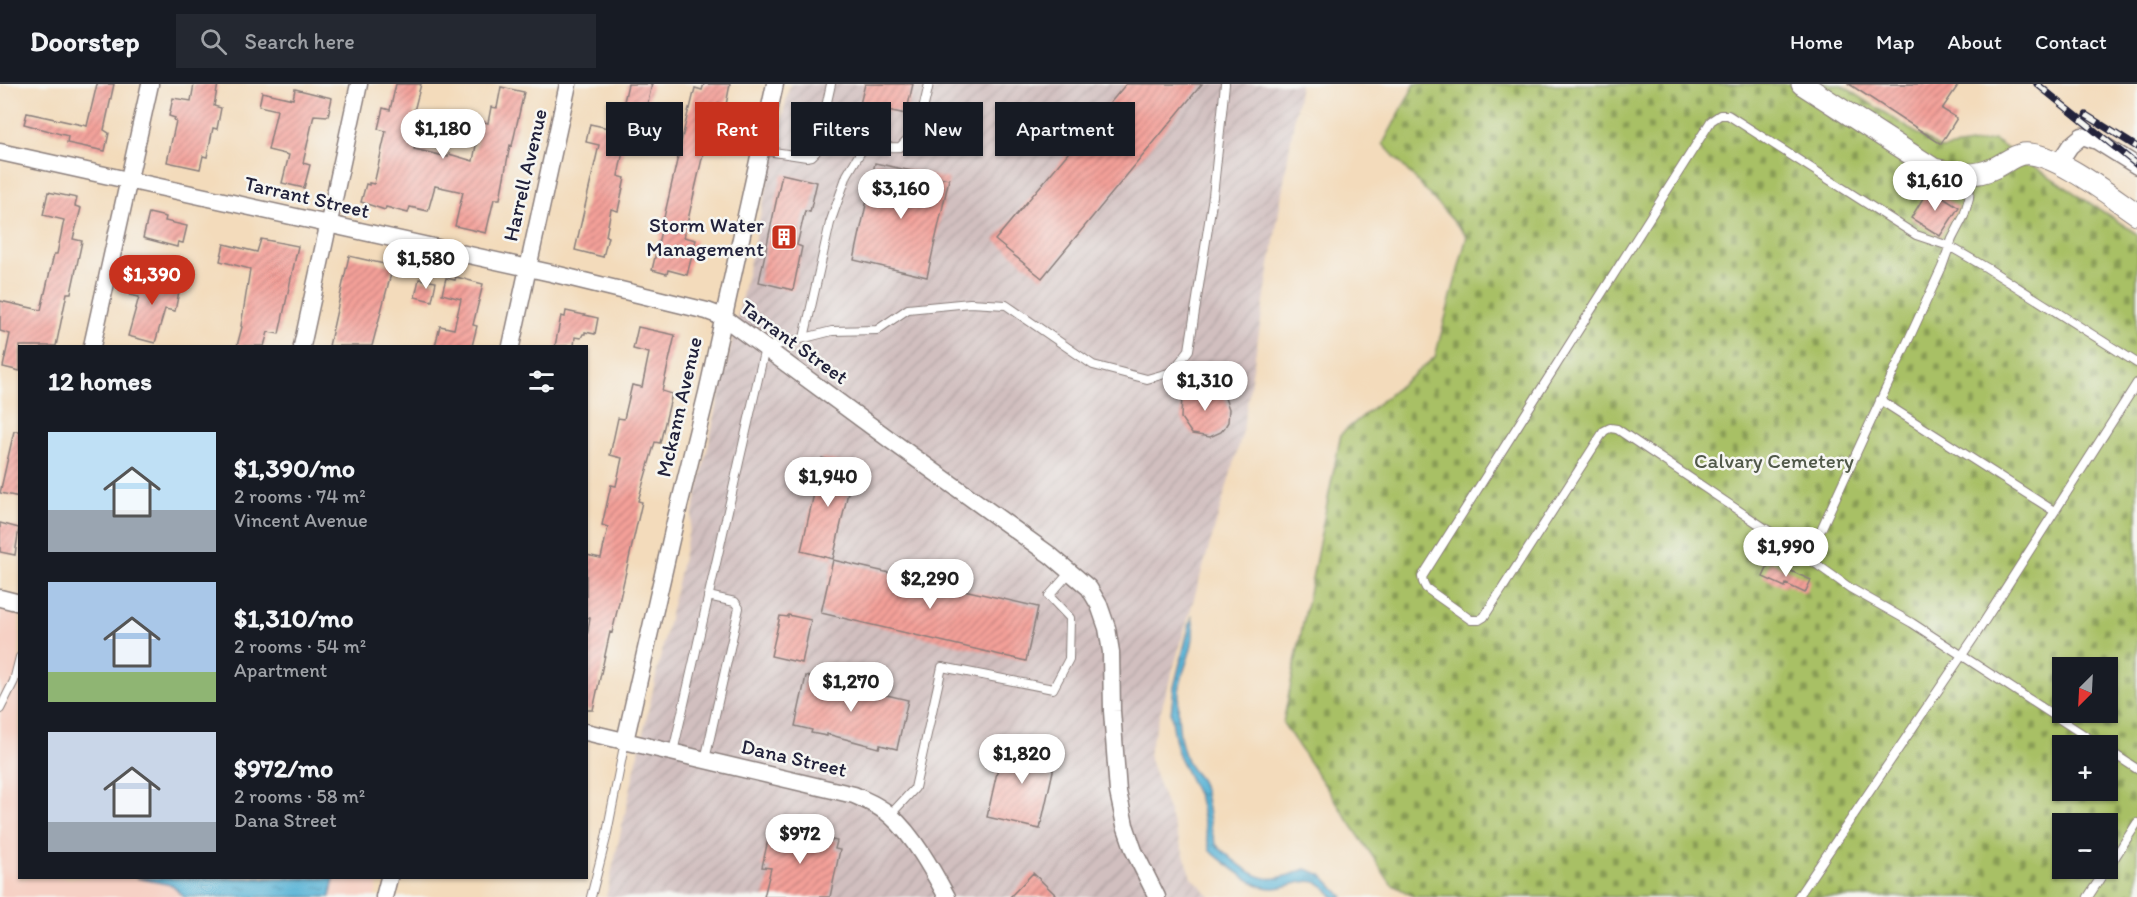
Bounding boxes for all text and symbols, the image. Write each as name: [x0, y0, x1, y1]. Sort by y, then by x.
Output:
search box: [176, 14, 596, 68]
text: Doorstep: [30, 24, 140, 58]
icon: search: [197, 25, 230, 58]
text: Search here: [245, 28, 355, 55]
text: Home: [1790, 29, 1843, 54]
text: Map: [1876, 29, 1915, 54]
text: About: [1948, 29, 2002, 54]
text: Contact: [2035, 29, 2107, 54]
chip: Buy: [606, 102, 683, 156]
chip: Rent: [695, 102, 779, 156]
chip: Filters: [791, 102, 891, 156]
chip: New: [903, 102, 983, 156]
chip: Apartment: [995, 102, 1135, 156]
street label: Harrell Avenue: [497, 106, 552, 244]
pin: $1,180: [394, 109, 492, 160]
text: $1,180: [415, 116, 471, 140]
pin: $1,610: [1886, 161, 1984, 212]
text: $1,610: [1907, 168, 1963, 192]
pin: $3,160: [852, 169, 950, 220]
street label: Tarrant Street: [242, 170, 372, 223]
text: $3,160: [872, 176, 930, 200]
place label: Storm Water Management: [646, 212, 764, 261]
building icon: Storm Water Management: [769, 222, 799, 252]
pin: $1,580: [377, 239, 475, 290]
text: $1,580: [397, 246, 455, 270]
pin: $1,390: [103, 255, 201, 306]
text: $1,390: [123, 262, 181, 286]
street label: Tarrant Street: [735, 294, 853, 389]
street label: Mckann Avenue: [650, 334, 707, 479]
pin: $1,310: [1156, 361, 1254, 412]
text: 12 homes: [48, 365, 152, 397]
icon: filters: [525, 365, 558, 398]
text: $1,310: [1177, 368, 1233, 392]
park label: Calvary Cemetery: [1694, 448, 1854, 473]
text: $1,390/mo: [234, 452, 355, 484]
icon: home: [96, 456, 168, 528]
pin: $1,940: [779, 457, 877, 508]
text: $1,940: [799, 464, 857, 488]
text: 2 rooms · 74 m²: [234, 484, 366, 508]
text: Vincent Avenue: [234, 508, 368, 532]
pin: $1,990: [1737, 527, 1835, 578]
text: $1,990: [1757, 534, 1815, 558]
pin: $2,290: [881, 559, 979, 610]
text: $2,290: [901, 566, 959, 590]
text: $1,310/mo: [234, 602, 354, 634]
icon: home: [96, 606, 168, 678]
text: 2 rooms · 54 m²: [234, 634, 366, 658]
north arrow: [2052, 657, 2118, 723]
map controls: [2052, 657, 2118, 879]
text: Apartment: [234, 658, 327, 682]
pin: $1,270: [802, 662, 900, 713]
text: $1,270: [823, 669, 879, 693]
street label: Dana Street: [739, 733, 850, 782]
pin: $1,820: [973, 734, 1071, 785]
button: +: [2052, 735, 2118, 801]
text: $1,820: [993, 741, 1051, 765]
text: $972/mo: [234, 752, 333, 784]
icon: home: [96, 756, 168, 828]
text: 2 rooms · 58 m²: [234, 784, 365, 808]
text: Dana Street: [234, 808, 337, 832]
button: −: [2052, 813, 2118, 879]
pin: $972: [764, 814, 836, 865]
text: $972: [779, 821, 821, 845]

